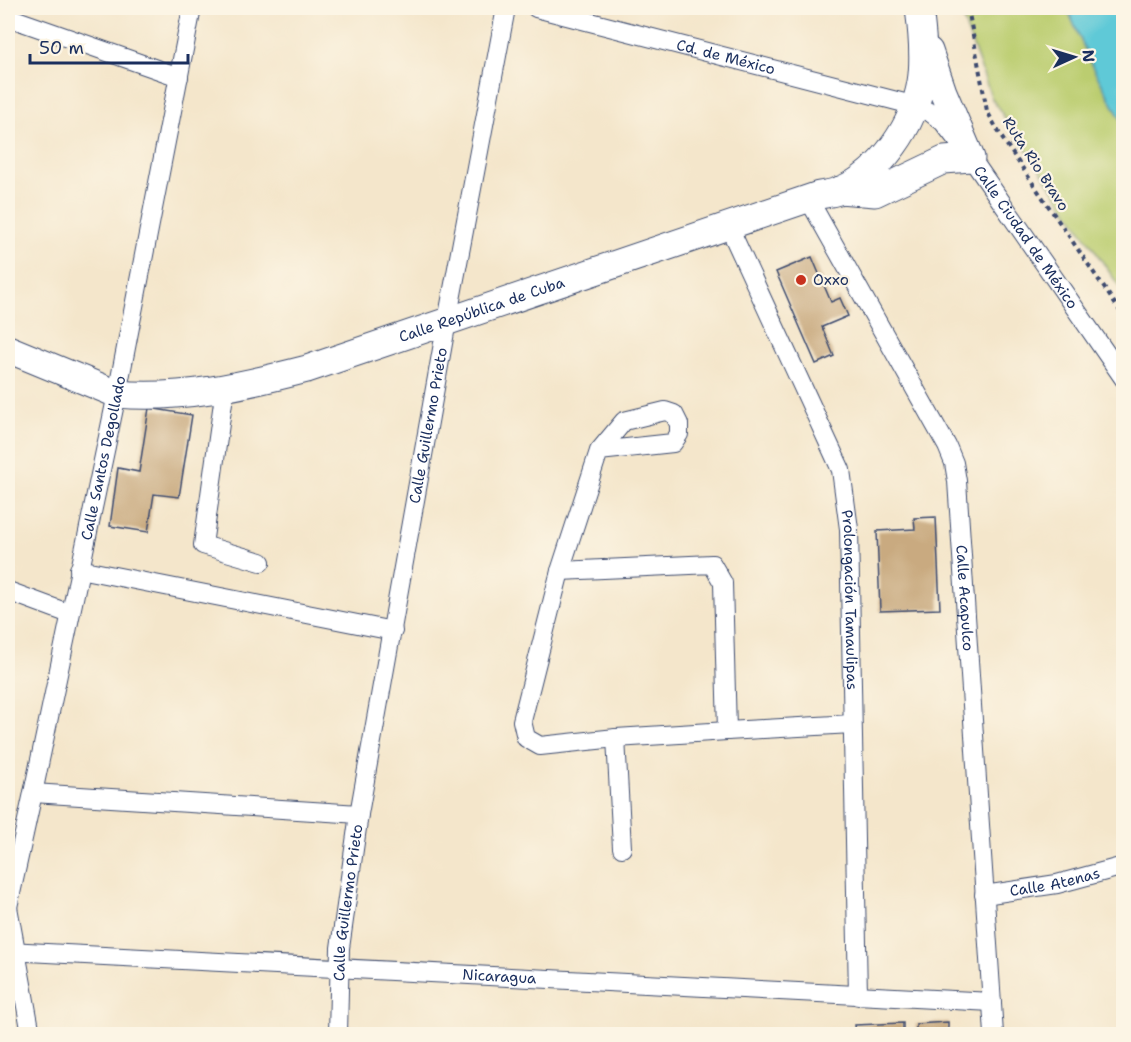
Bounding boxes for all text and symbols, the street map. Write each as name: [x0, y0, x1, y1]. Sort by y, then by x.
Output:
scale bar: [30, 27, 188, 65]
north arrow: [1044, 27, 1104, 87]
street label: Cd. de México: [674, 35, 777, 79]
text: 50 m: [39, 36, 84, 60]
text: N: [1078, 49, 1099, 63]
street label: Ruta Rio Bravo: [998, 113, 1074, 215]
street label: Calle Ciudad de México: [969, 162, 1082, 313]
place label: Oxxo: [813, 270, 849, 290]
street label: Calle República de Cuba: [396, 272, 568, 347]
marker: Oxxo: [794, 273, 808, 287]
street label: Calle Guillermo Prieto: [405, 346, 452, 505]
street label: Calle Santos Degollado: [76, 374, 130, 542]
street label: Prolongación Tamaulipas: [836, 508, 862, 690]
street label: Calle Acapulco: [951, 544, 978, 652]
street label: Calle Guillermo Prieto: [329, 823, 367, 981]
street label: Calle Atenas: [1008, 863, 1102, 901]
street label: Nicaragua: [462, 965, 538, 988]

